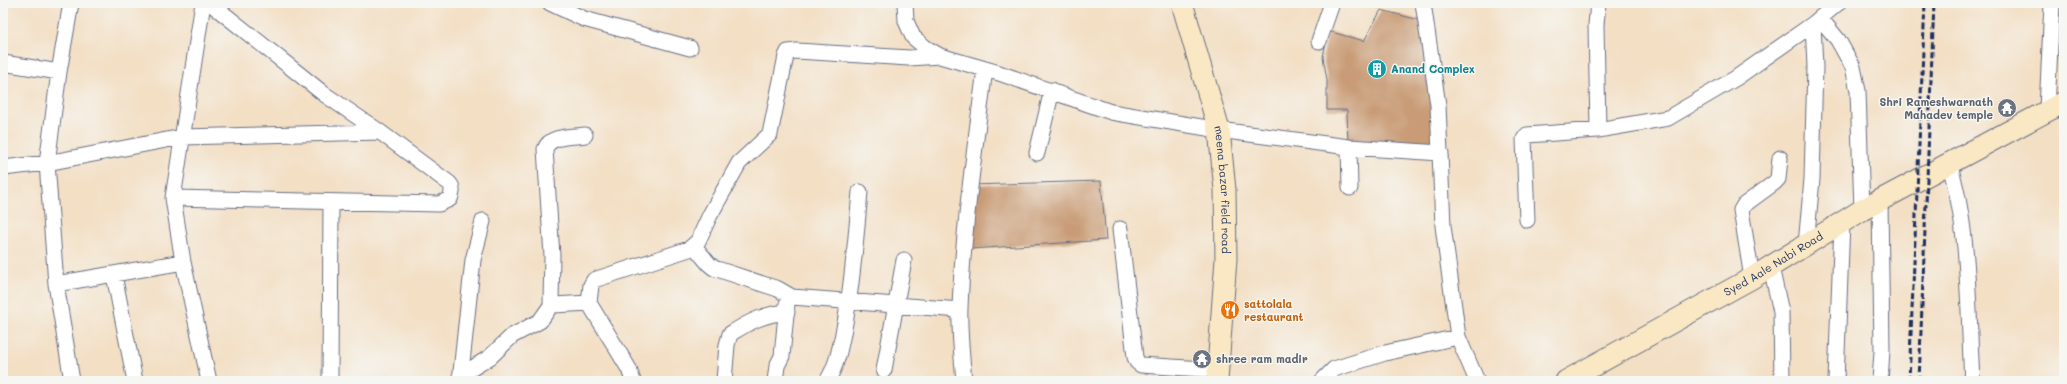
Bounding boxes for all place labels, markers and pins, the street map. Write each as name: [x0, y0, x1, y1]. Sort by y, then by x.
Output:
building icon: Anand Complex: [1366, 58, 1388, 80]
place label: Anand Complex: [1391, 61, 1475, 76]
place label: Shri Rameshwarnath Mahadev temple: [1879, 94, 1993, 122]
temple icon: Shri Rameshwarnath Mahadev temple: [1996, 97, 2018, 119]
place label: sattolala restaurant: [1244, 296, 1304, 324]
restaurant icon: sattolala restaurant: [1219, 299, 1241, 321]
temple icon: shree ram madir: [1191, 348, 1213, 370]
place label: shree ram madir: [1216, 351, 1308, 366]

